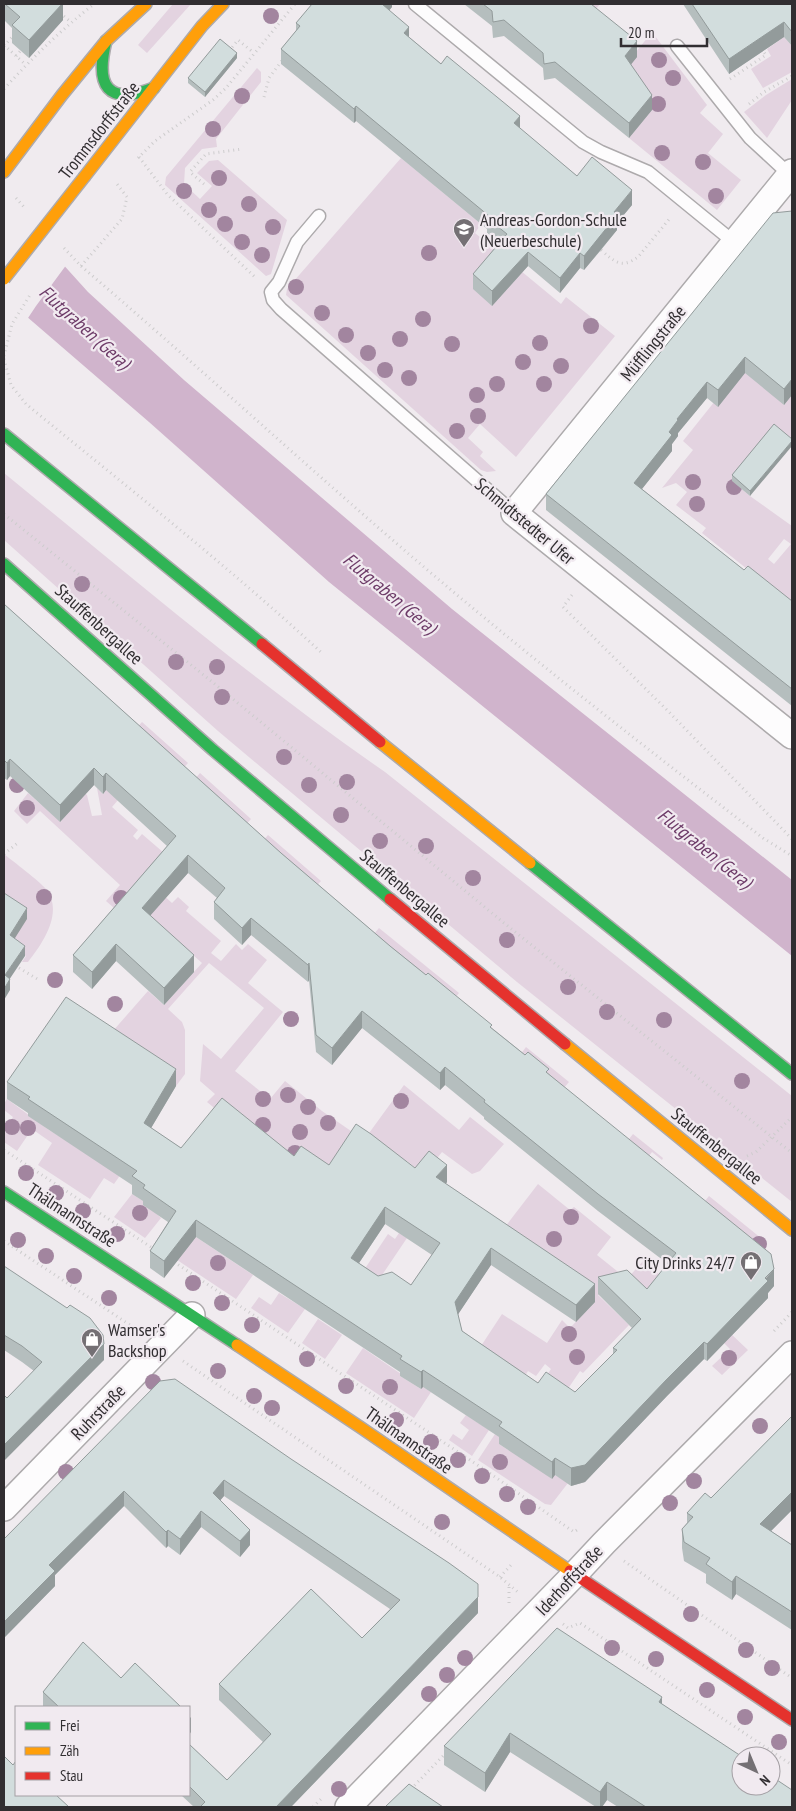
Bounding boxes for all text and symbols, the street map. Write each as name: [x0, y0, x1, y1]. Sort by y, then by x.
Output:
scale bar: [621, 15, 707, 47]
text: 20 m: [628, 23, 654, 42]
street label: Trommsdorffstraße: [54, 76, 144, 184]
place label: Andreas-Gordon-Schule (Neuerbeschule): [480, 208, 627, 252]
school or university icon: Andreas-Gordon-Schule (Neuerbeschule): [452, 217, 476, 248]
water label: Flutgraben (Gera): [35, 280, 137, 376]
street label: Müfflingstraße: [615, 300, 691, 386]
street label: Schmidtstedter Ufer: [470, 472, 580, 570]
water label: Flutgraben (Gera): [339, 547, 443, 640]
street label: Stauffenbergallee: [50, 579, 148, 669]
water label: Flutgraben (Gera): [653, 803, 759, 895]
street label: Stauffenbergallee: [355, 844, 455, 932]
street label: Stauffenbergallee: [667, 1102, 767, 1190]
street label: Thälmannstraße: [23, 1178, 121, 1252]
shop icon: City Drinks 24/7: [739, 1250, 763, 1281]
place label: City Drinks 24/7: [635, 1251, 735, 1274]
place label: Wamser's Backshop: [108, 1318, 167, 1362]
shop icon: Wamser's Backshop: [80, 1327, 104, 1358]
street label: Ruhrstraße: [66, 1379, 130, 1445]
street label: Thälmannstraße: [361, 1401, 457, 1479]
street label: Iderhoffstraße: [530, 1540, 608, 1620]
legend: [15, 1706, 190, 1796]
text: Frei: [60, 1716, 80, 1735]
text: Zäh: [60, 1741, 79, 1760]
north arrow: [731, 1746, 781, 1796]
text: Stau: [60, 1766, 83, 1785]
text: N: [756, 1771, 774, 1789]

